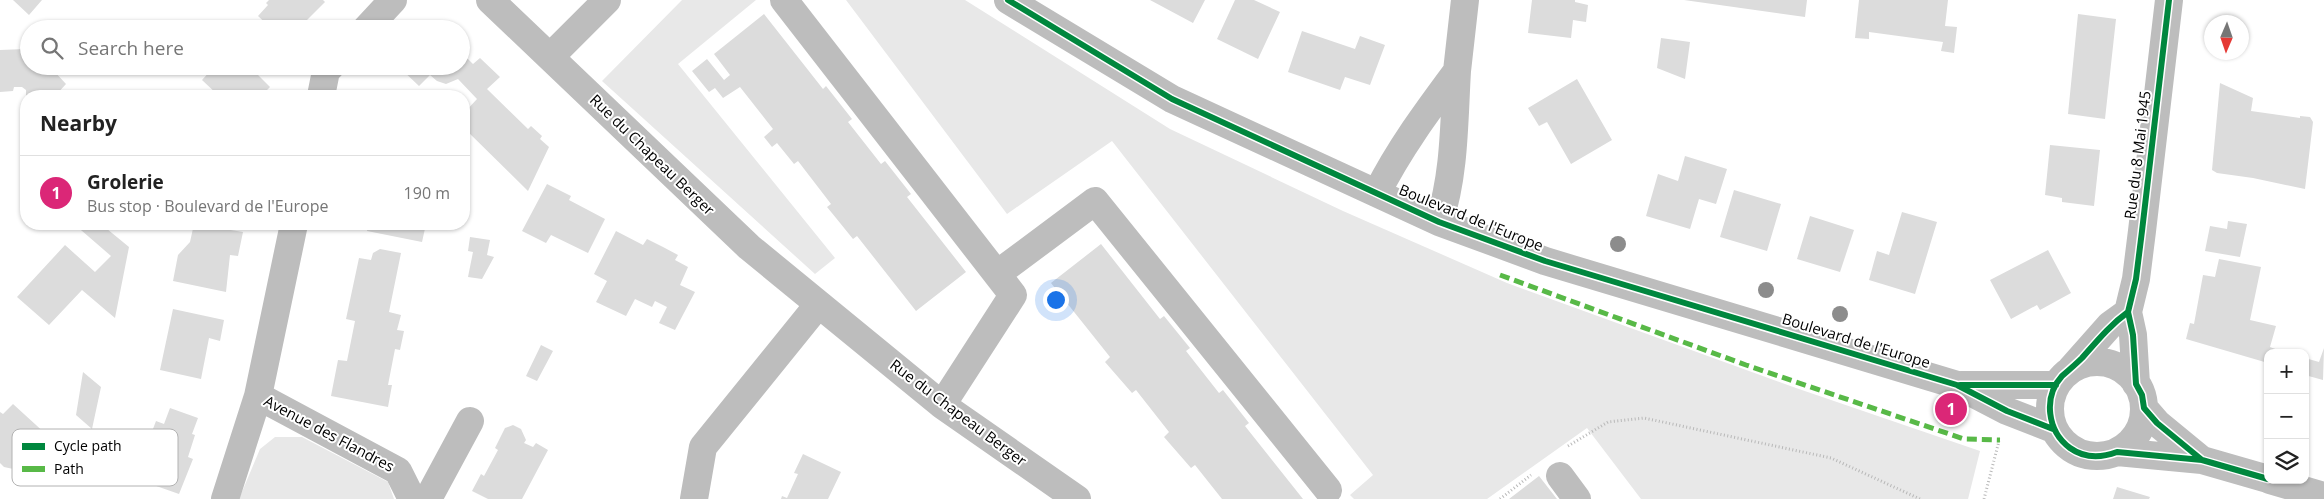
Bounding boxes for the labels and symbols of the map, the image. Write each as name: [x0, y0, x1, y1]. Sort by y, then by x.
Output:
north arrow: [2204, 15, 2249, 60]
street label: Rue du Chapeau Berger: [586, 89, 719, 219]
street label: Rue du 8 Mai 1945: [2119, 89, 2155, 220]
street label: Boulevard de l'Europe: [1396, 179, 1547, 255]
your location: [1043, 287, 1069, 313]
street label: Boulevard de l'Europe: [1780, 308, 1933, 372]
street label: Rue du Chapeau Berger: [886, 354, 1031, 470]
street label: Avenue des Flandres: [261, 390, 398, 476]
pin: 1: [1935, 390, 1967, 428]
legend: [12, 429, 178, 486]
text: Cycle path: [54, 436, 122, 455]
text: Path: [54, 459, 84, 478]

